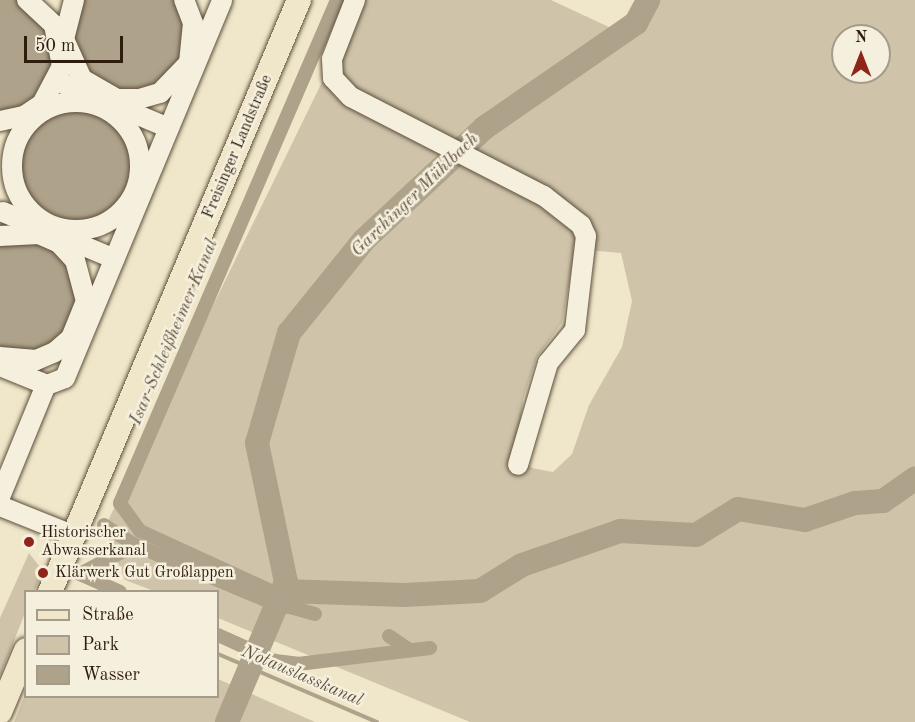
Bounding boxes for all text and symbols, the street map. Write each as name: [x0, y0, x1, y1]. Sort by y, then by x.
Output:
scale bar: [27, 24, 126, 62]
north arrow: [831, 24, 891, 84]
text: N: [855, 30, 867, 46]
text: 50 m: [35, 37, 75, 55]
street label: Freisinger Landstraße: [199, 72, 277, 222]
water label: Garchinger Mühlbach: [347, 129, 483, 261]
water label: Isar-Schleißheimer Kanal: [125, 236, 223, 428]
place label: Historischer Abwasserkanal: [41, 523, 146, 561]
marker: Historischer Abwasserkanal: [22, 535, 36, 549]
place label: Klärwerk Gut Großlappen: [55, 563, 234, 583]
marker: Klärwerk Gut Großlappen: [36, 566, 50, 580]
legend: [24, 590, 219, 698]
text: Straße: [82, 606, 133, 624]
text: Park: [82, 636, 119, 654]
water label: Notauslasskanal: [238, 641, 366, 711]
text: Wasser: [82, 666, 140, 684]

